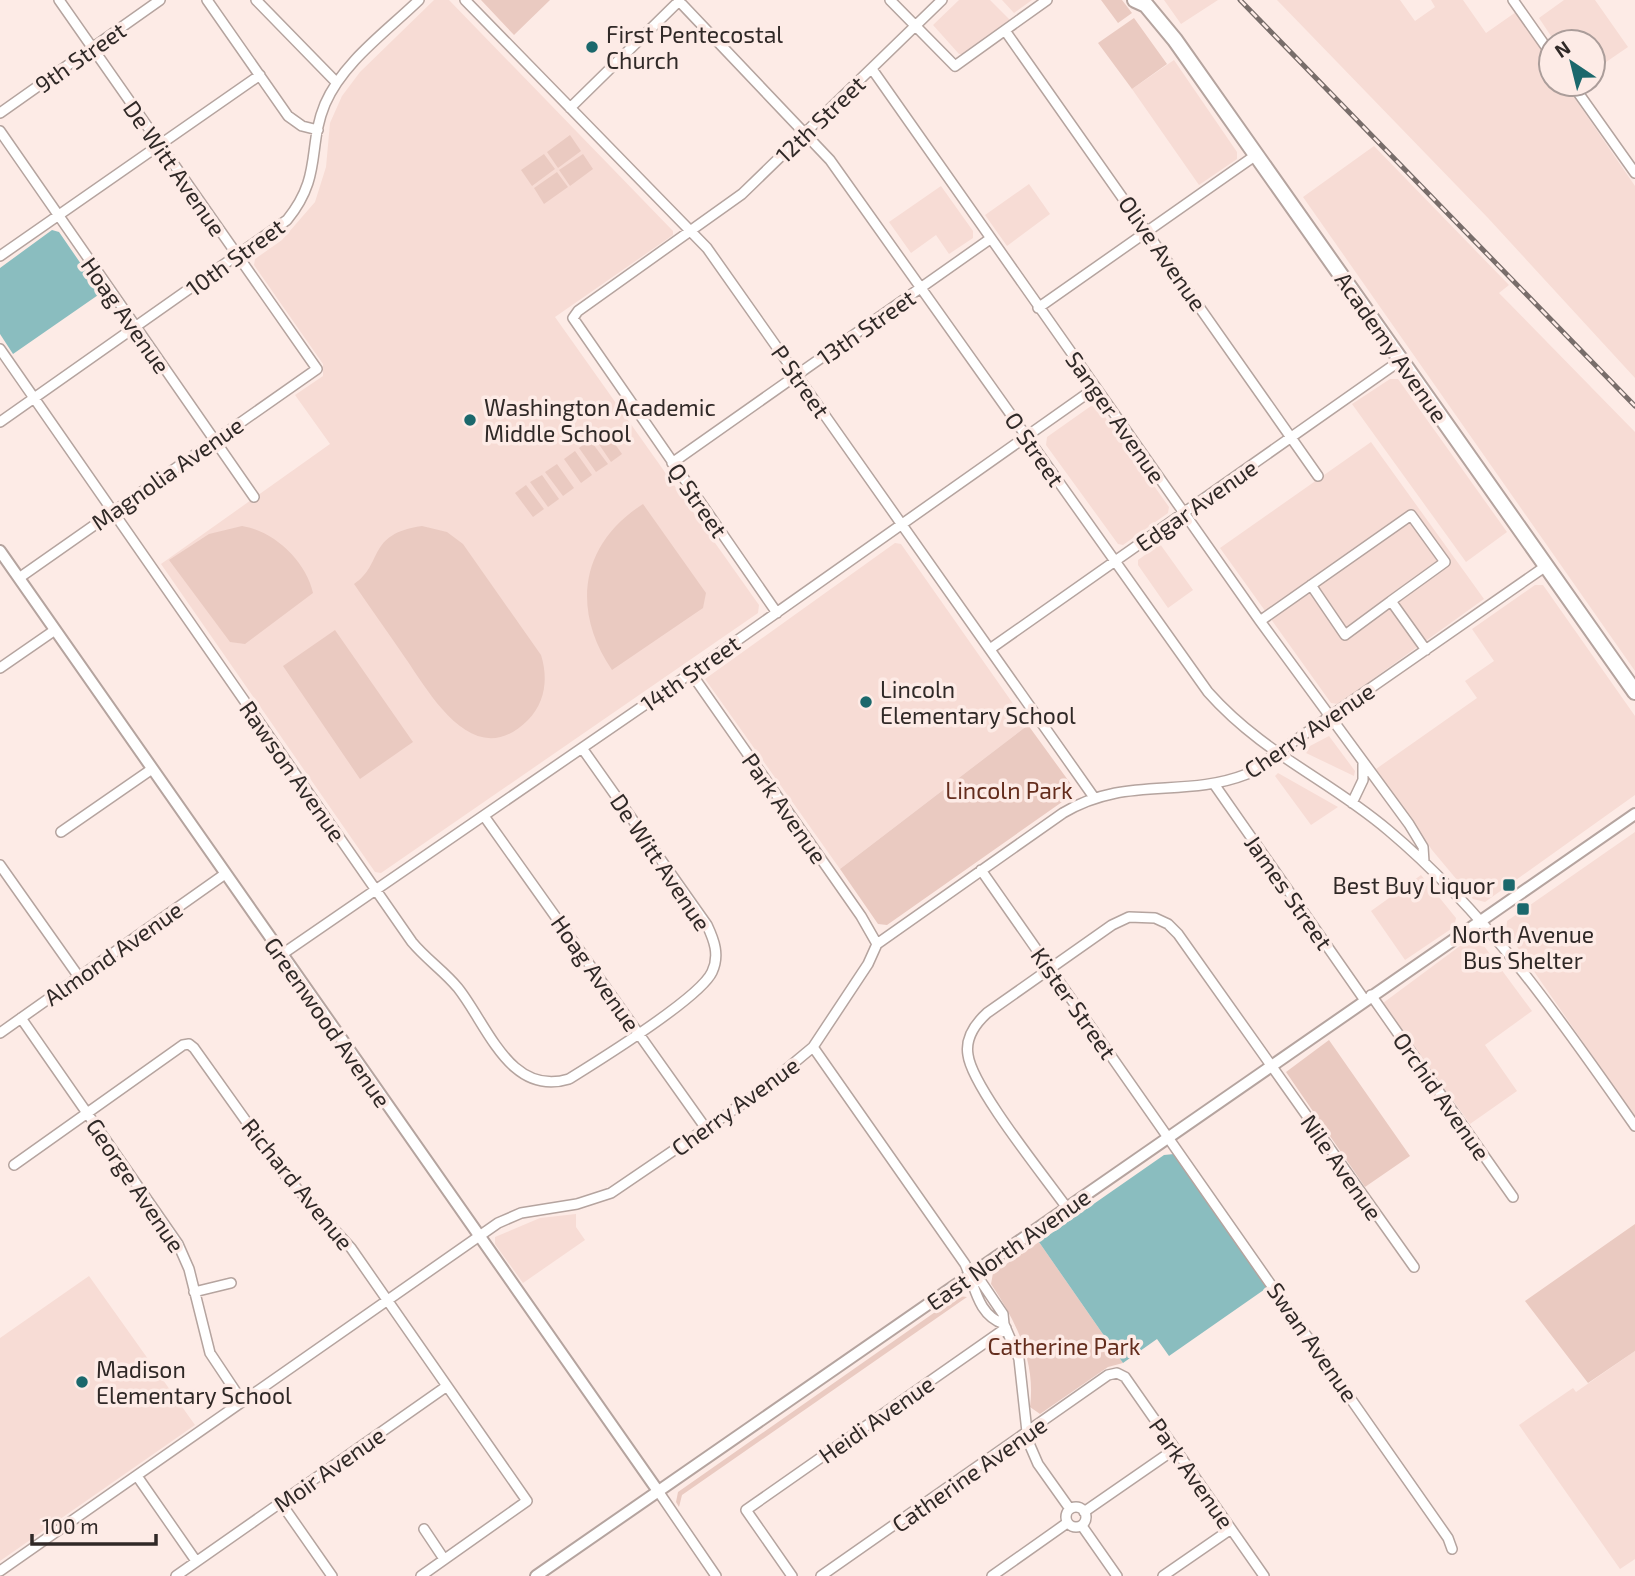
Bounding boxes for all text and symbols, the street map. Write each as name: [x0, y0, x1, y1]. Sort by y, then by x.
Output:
street label: 9th Street: [29, 15, 131, 98]
place label: First Pentecostal Church: [606, 20, 783, 74]
north arrow: [1537, 28, 1607, 98]
text: N: [1550, 35, 1574, 62]
marker: First Pentecostal Church: [584, 39, 600, 55]
street label: 12th Street: [770, 69, 871, 168]
street label: De Witt Avenue: [118, 95, 232, 241]
street label: Olive Avenue: [1113, 190, 1213, 316]
street label: 10th Street: [181, 212, 290, 302]
street label: Hoag Avenue: [76, 251, 176, 379]
street label: Academy Avenue: [1330, 266, 1454, 428]
street label: 13th Street: [812, 283, 921, 371]
street label: P Street: [766, 339, 836, 423]
street label: Sanger Avenue: [1060, 346, 1172, 488]
place label: Washington Academic Middle School: [484, 393, 716, 447]
street label: O Street: [999, 406, 1071, 492]
street label: Magnolia Avenue: [86, 410, 248, 536]
marker: Washington Academic Middle School: [462, 412, 478, 428]
street label: Edgar Avenue: [1130, 453, 1262, 557]
street label: Q Street: [662, 457, 734, 543]
street label: 14th Street: [635, 629, 745, 717]
place label: Lincoln Elementary School: [880, 675, 1076, 729]
street label: Cherry Avenue: [1239, 676, 1379, 784]
marker: Lincoln Elementary School: [858, 694, 874, 710]
street label: Rawson Avenue: [234, 695, 352, 847]
street label: Park Avenue: [737, 747, 833, 869]
park label: Lincoln Park: [945, 776, 1073, 804]
street label: De Witt Avenue: [605, 788, 717, 936]
street label: James Street: [1239, 829, 1339, 955]
place label: Best Buy Liquor: [1333, 871, 1495, 899]
marker: Best Buy Liquor: [1501, 877, 1517, 893]
street label: Almond Avenue: [38, 895, 188, 1011]
marker: North Avenue Bus Shelter: [1515, 901, 1531, 917]
street label: Hoag Avenue: [546, 909, 646, 1037]
place label: North Avenue Bus Shelter: [1452, 920, 1594, 974]
street label: Greenwood Avenue: [259, 932, 397, 1112]
street label: Kister Street: [1025, 942, 1123, 1064]
street label: Orchid Avenue: [1388, 1027, 1496, 1165]
street label: Cherry Avenue: [666, 1050, 804, 1162]
street label: Nile Avenue: [1295, 1109, 1389, 1225]
street label: George Avenue: [81, 1113, 191, 1257]
street label: Richard Avenue: [236, 1113, 360, 1255]
street label: East North Avenue: [921, 1182, 1095, 1316]
street label: Swan Avenue: [1262, 1277, 1364, 1407]
park label: Catherine Park: [987, 1332, 1141, 1360]
place label: Madison Elementary School: [96, 1355, 292, 1409]
street label: Heidi Avenue: [813, 1369, 939, 1469]
marker: Madison Elementary School: [74, 1374, 90, 1390]
street label: Catherine Avenue: [886, 1410, 1052, 1538]
street label: Park Avenue: [1144, 1412, 1240, 1534]
street label: Moir Avenue: [268, 1420, 390, 1518]
scale bar: [32, 1502, 156, 1546]
text: 100 m: [42, 1513, 99, 1538]

